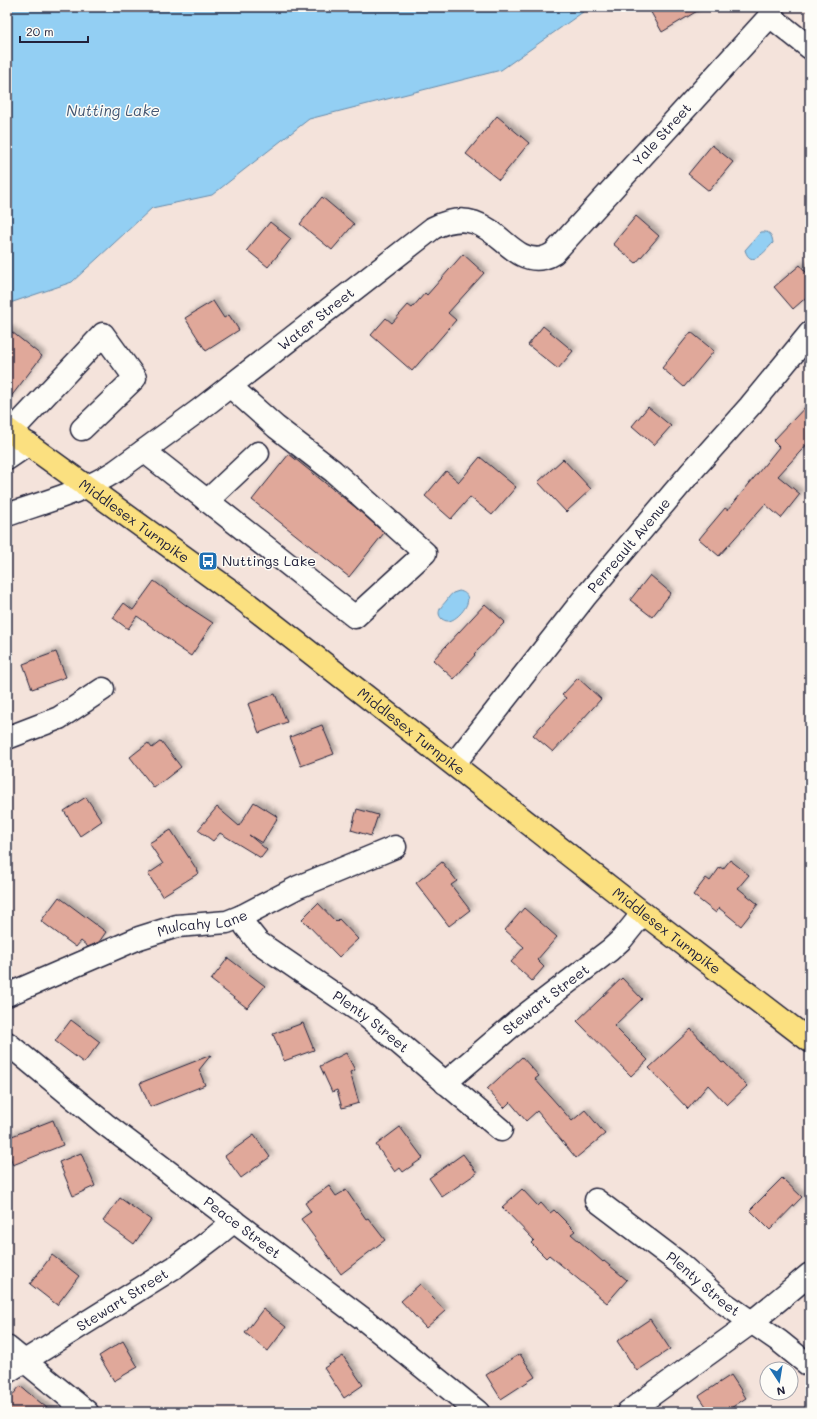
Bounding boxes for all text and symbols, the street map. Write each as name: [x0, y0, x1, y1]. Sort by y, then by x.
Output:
scale bar: [20, 18, 88, 44]
text: 20 m: [26, 23, 54, 39]
street label: Yale Street: [628, 99, 695, 170]
water label: Nutting Lake: [66, 100, 160, 120]
street label: Water Street: [274, 283, 358, 354]
street label: Middlesex Turnpike: [76, 474, 194, 567]
street label: Perreault Avenue: [583, 493, 674, 597]
bus stop icon: Nuttings Lake: [197, 550, 219, 572]
place label: Nuttings Lake: [222, 551, 316, 570]
street label: Middlesex Turnpike: [354, 683, 469, 779]
street label: Middlesex Turnpike: [609, 883, 725, 978]
street label: Mulcahy Lane: [155, 905, 250, 941]
street label: Stewart Street: [498, 960, 593, 1039]
street label: Plenty Street: [329, 986, 413, 1056]
street label: Peace Street: [200, 1192, 285, 1262]
street label: Plenty Street: [663, 1247, 744, 1320]
street label: Stewart Street: [73, 1264, 171, 1335]
north arrow: [759, 1361, 799, 1401]
text: N: [776, 1383, 787, 1399]

